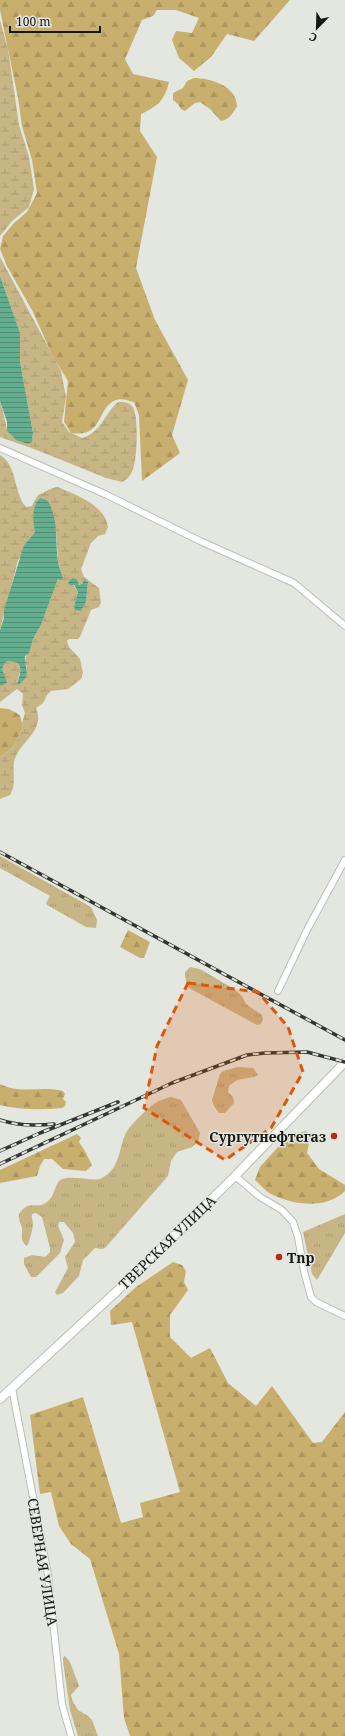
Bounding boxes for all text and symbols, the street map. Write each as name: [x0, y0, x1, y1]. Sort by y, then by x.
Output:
scale bar: [10, 8, 100, 34]
north arrow: [297, 8, 337, 48]
text: 100 m: [16, 13, 51, 30]
text: С: [307, 29, 319, 46]
place label: Сургутнефтегаз: [209, 1127, 326, 1146]
marker: Сургутнефтегаз: [329, 1131, 339, 1141]
street label: ТВЕРСКАЯ УЛИЦА: [114, 1191, 220, 1293]
place label: Tnp: [287, 1248, 315, 1267]
marker: Tnp: [274, 1252, 284, 1262]
street label: СЕВЕРНАЯ УЛИЦА: [24, 1497, 63, 1627]

